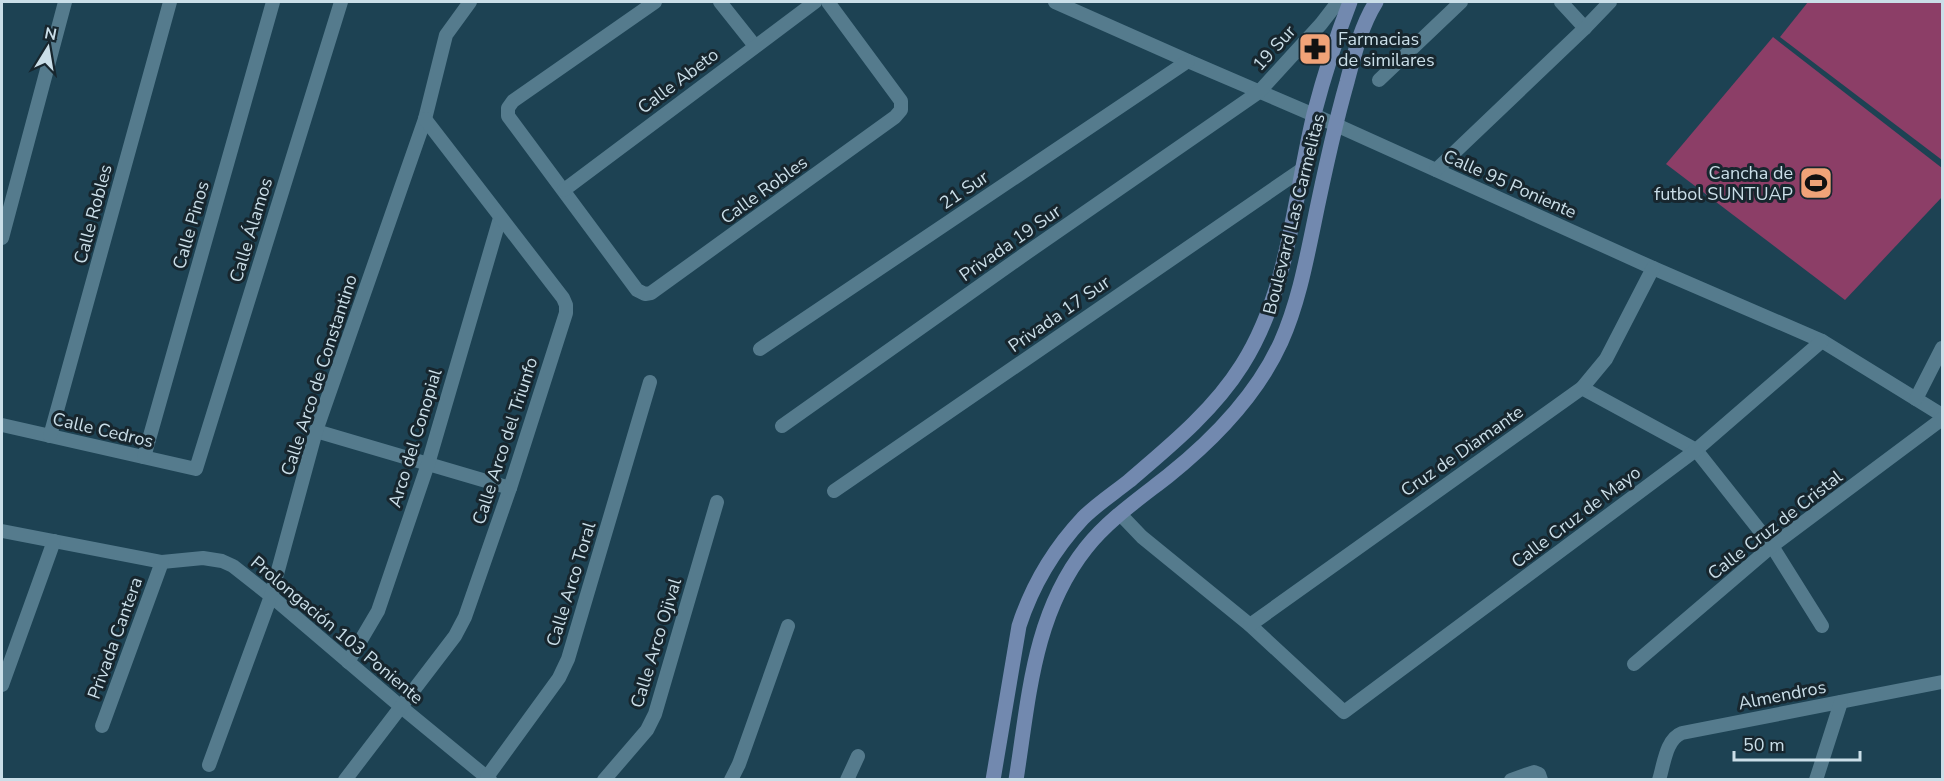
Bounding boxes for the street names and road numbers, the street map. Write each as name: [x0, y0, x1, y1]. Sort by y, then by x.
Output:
street label: 19 Sur: [1247, 20, 1301, 76]
street label: Calle Abeto: [633, 43, 723, 119]
street label: Boulevard Las Carmelitas: [1257, 111, 1331, 317]
street label: Calle 95 Poniente: [1440, 144, 1580, 224]
street label: Calle Robles: [716, 150, 812, 230]
street label: Calle Robles: [68, 162, 118, 266]
street label: 21 Sur: [935, 165, 993, 215]
street label: Calle Álamos: [224, 175, 278, 285]
street label: Calle Pinos: [167, 178, 215, 272]
street label: Privada 19 Sur: [954, 199, 1066, 287]
street label: Privada 17 Sur: [1003, 270, 1115, 358]
street label: Calle Arco de Constantino: [275, 271, 363, 479]
street label: Calle Arco del Triunfo: [467, 354, 543, 528]
street label: Arco del Conopial: [383, 365, 448, 510]
street label: Cruz de Diamante: [1396, 400, 1528, 502]
street label: Calle Cedros: [50, 407, 156, 453]
street label: Calle Cruz de Mayo: [1506, 460, 1646, 574]
street label: Calle Cruz de Cristal: [1703, 464, 1848, 585]
street label: Calle Arco Toral: [541, 518, 602, 649]
street label: Prolongación 103 Poniente: [246, 551, 428, 709]
street label: Privada Cantera: [82, 574, 148, 702]
street label: Calle Arco Ojival: [625, 575, 687, 711]
street label: Almendros: [1736, 675, 1828, 715]

